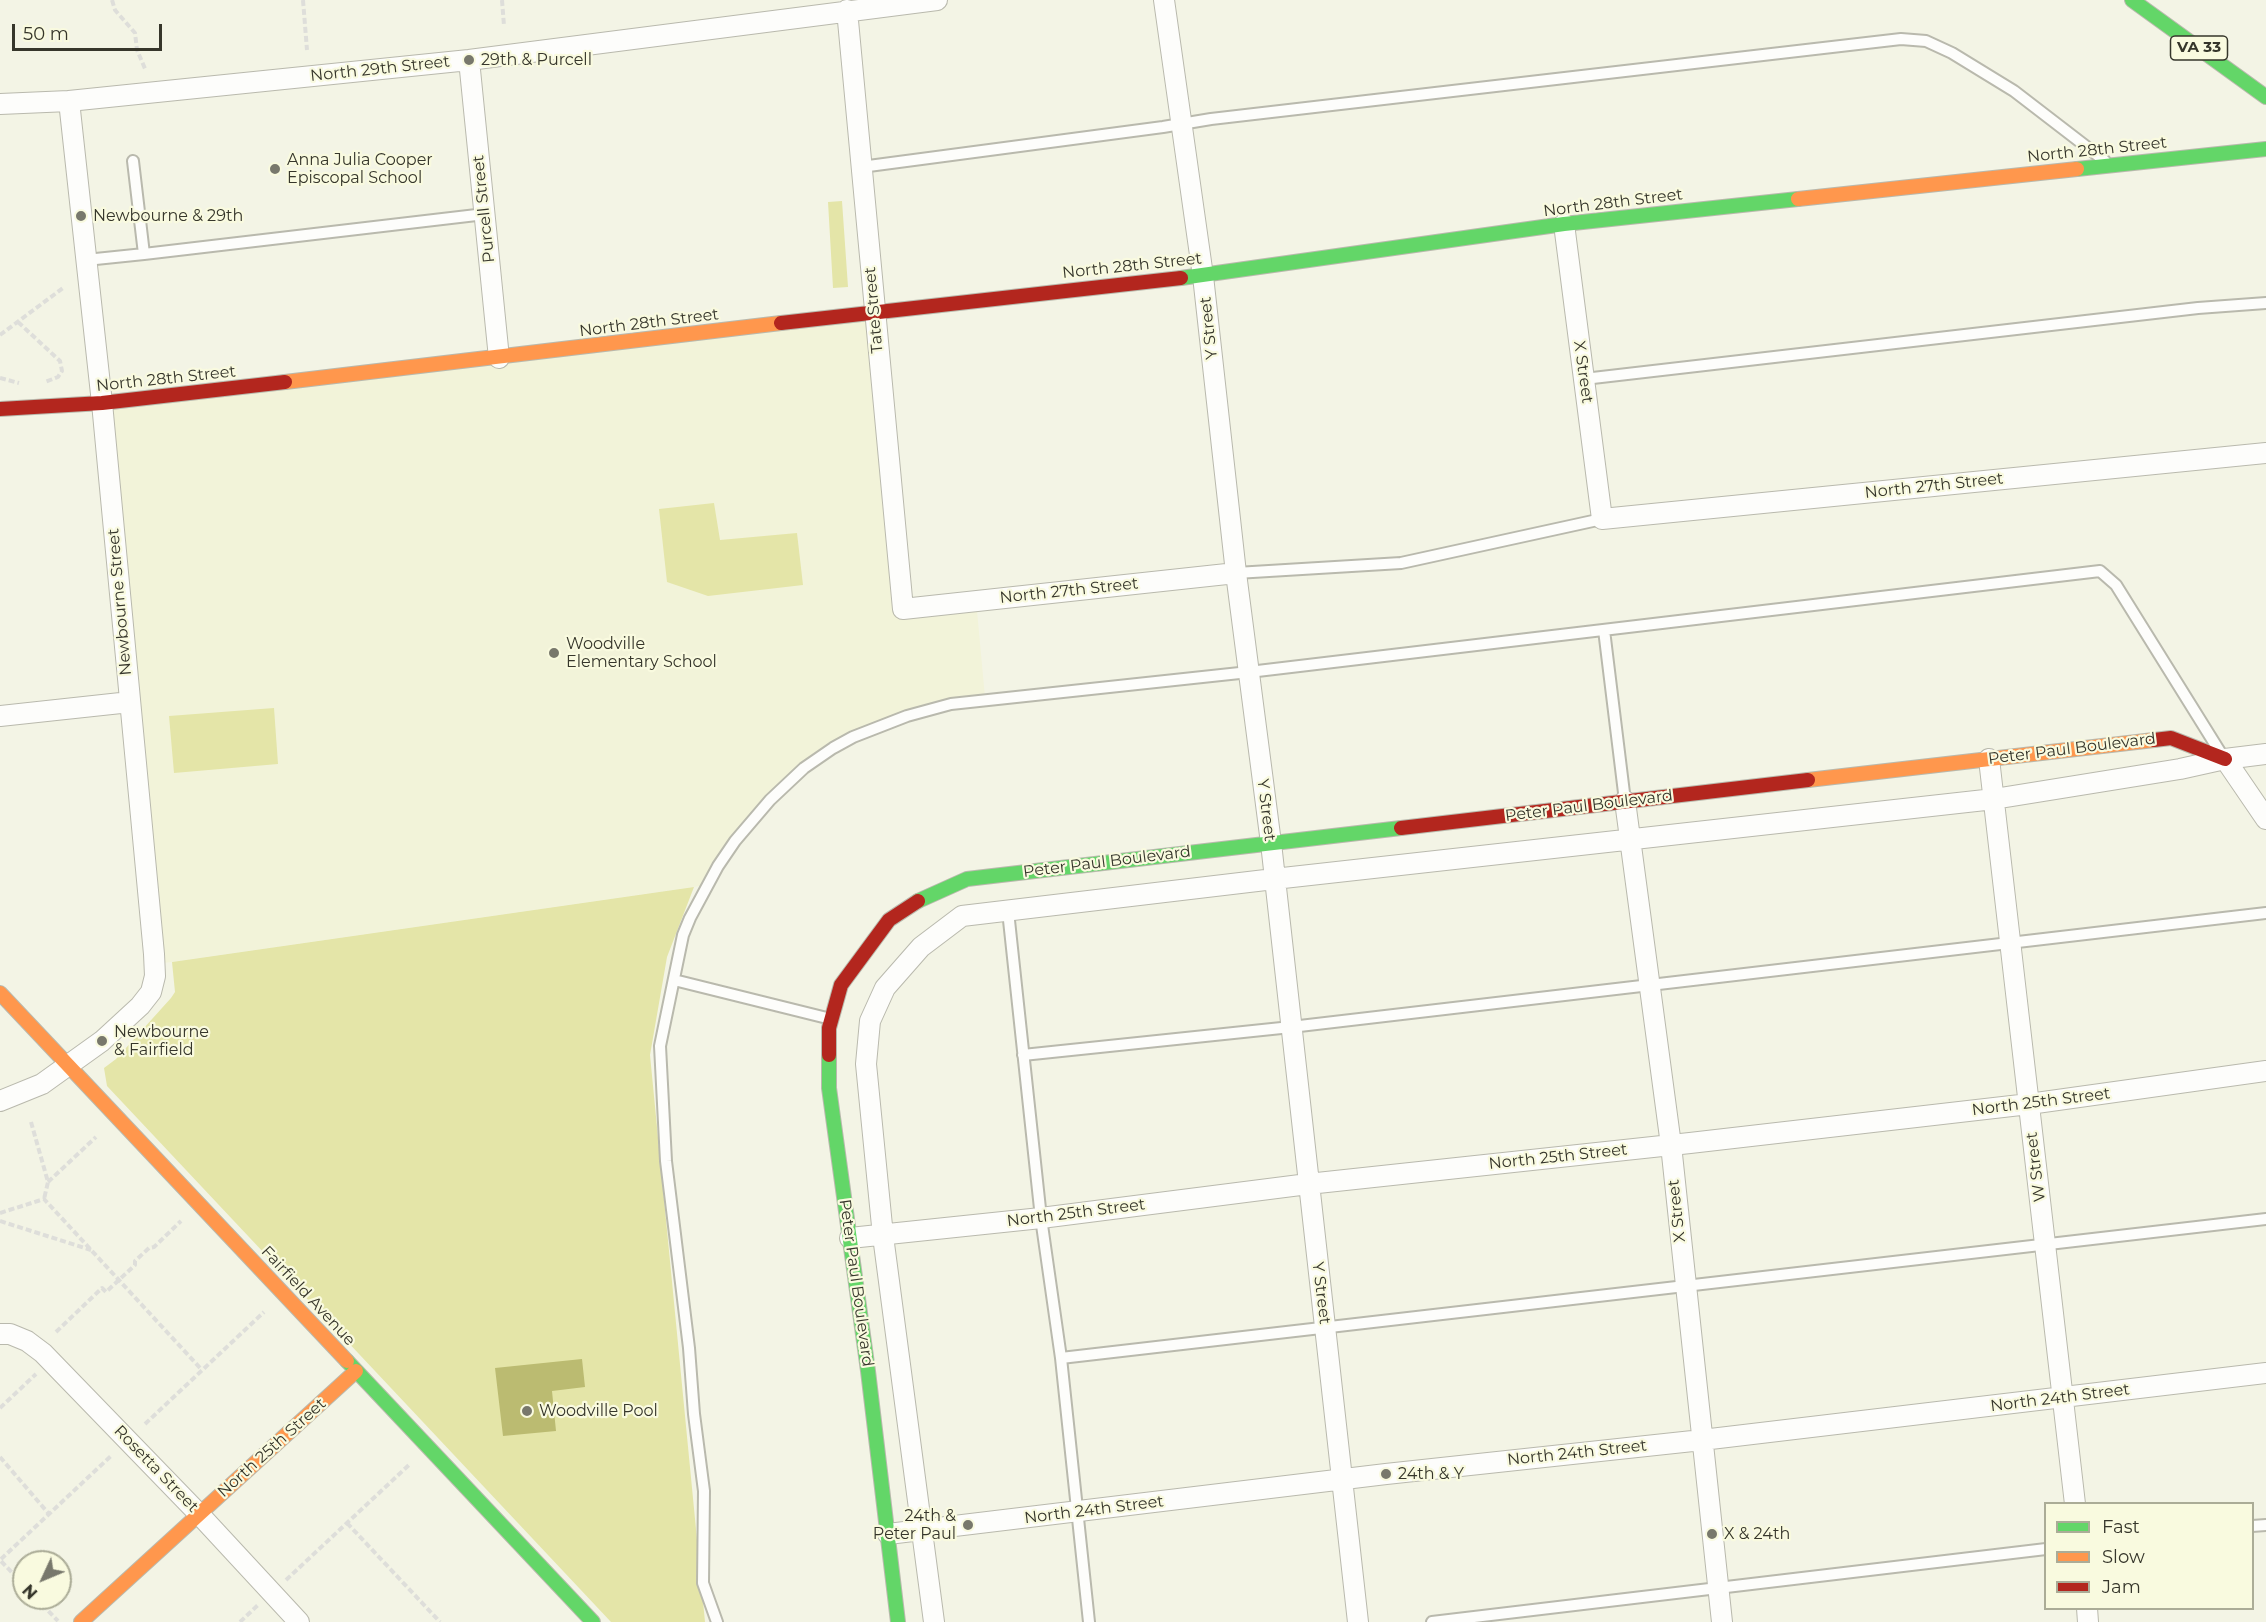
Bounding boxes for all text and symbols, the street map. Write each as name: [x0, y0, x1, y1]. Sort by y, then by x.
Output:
scale bar: [15, 12, 165, 50]
text: 50 m: [23, 23, 69, 45]
road number: VA 33: [2170, 36, 2228, 60]
place label: 29th & Purcell: [481, 50, 592, 70]
street label: North 29th Street: [309, 52, 451, 86]
marker: 29th & Purcell: [462, 53, 476, 67]
street label: North 28th Street: [2026, 133, 2168, 167]
place label: Anna Julia Cooper Episcopal School: [287, 150, 433, 188]
street label: Purcell Street: [469, 154, 499, 264]
marker: Anna Julia Cooper Episcopal School: [268, 162, 282, 176]
street label: North 28th Street: [1542, 185, 1684, 221]
place label: Newbourne & 29th: [93, 206, 243, 226]
marker: Newbourne & 29th: [74, 209, 88, 223]
street label: North 28th Street: [1061, 249, 1203, 283]
street label: Tate Street: [861, 266, 887, 354]
street label: Y Street: [1196, 296, 1222, 360]
street label: North 28th Street: [578, 305, 720, 341]
street label: X Street: [1569, 339, 1597, 405]
street label: North 28th Street: [95, 362, 237, 396]
street label: North 27th Street: [1864, 469, 2004, 503]
street label: Newbourne Street: [104, 528, 136, 676]
street label: North 27th Street: [999, 574, 1139, 608]
place label: Woodville Elementary School: [566, 634, 717, 672]
marker: Woodville Elementary School: [547, 646, 561, 660]
street label: Peter Paul Boulevard: [1987, 729, 2157, 769]
street label: Y Street: [1253, 778, 1279, 842]
street label: Peter Paul Boulevard: [1504, 786, 1674, 826]
street label: Peter Paul Boulevard: [1022, 842, 1192, 882]
place label: Newbourne & Fairfield: [114, 1022, 209, 1060]
marker: Newbourne & Fairfield: [95, 1034, 109, 1048]
street label: North 25th Street: [1971, 1084, 2111, 1120]
street label: W Street: [2022, 1131, 2050, 1203]
street label: North 25th Street: [1488, 1140, 1628, 1174]
street label: X Street: [1664, 1179, 1690, 1243]
street label: North 25th Street: [1006, 1195, 1146, 1231]
street label: Peter Paul Boulevard: [835, 1198, 877, 1368]
street label: Fairfield Avenue: [257, 1242, 359, 1350]
street label: Y Street: [1308, 1261, 1334, 1325]
street label: North 24th Street: [1989, 1380, 2131, 1416]
street label: North 25th Street: [214, 1394, 330, 1502]
place label: Woodville Pool: [539, 1401, 658, 1421]
marker: Woodville Pool: [520, 1404, 534, 1418]
street label: Rosetta Street: [110, 1421, 202, 1517]
street label: North 24th Street: [1506, 1436, 1648, 1470]
place label: 24th & Y: [1398, 1464, 1464, 1484]
marker: 24th & Y: [1379, 1467, 1393, 1481]
street label: North 24th Street: [1023, 1492, 1165, 1528]
legend: [2044, 1502, 2254, 1610]
place label: 24th & Peter Paul: [873, 1506, 956, 1544]
text: Fast: [2102, 1516, 2140, 1538]
marker: 24th & Peter Paul: [961, 1518, 975, 1532]
place label: X & 24th: [1724, 1524, 1790, 1544]
marker: X & 24th: [1705, 1527, 1719, 1541]
text: Slow: [2102, 1546, 2145, 1568]
north arrow: [12, 1550, 72, 1610]
text: Jam: [2102, 1576, 2141, 1598]
text: N: [19, 1580, 41, 1603]

